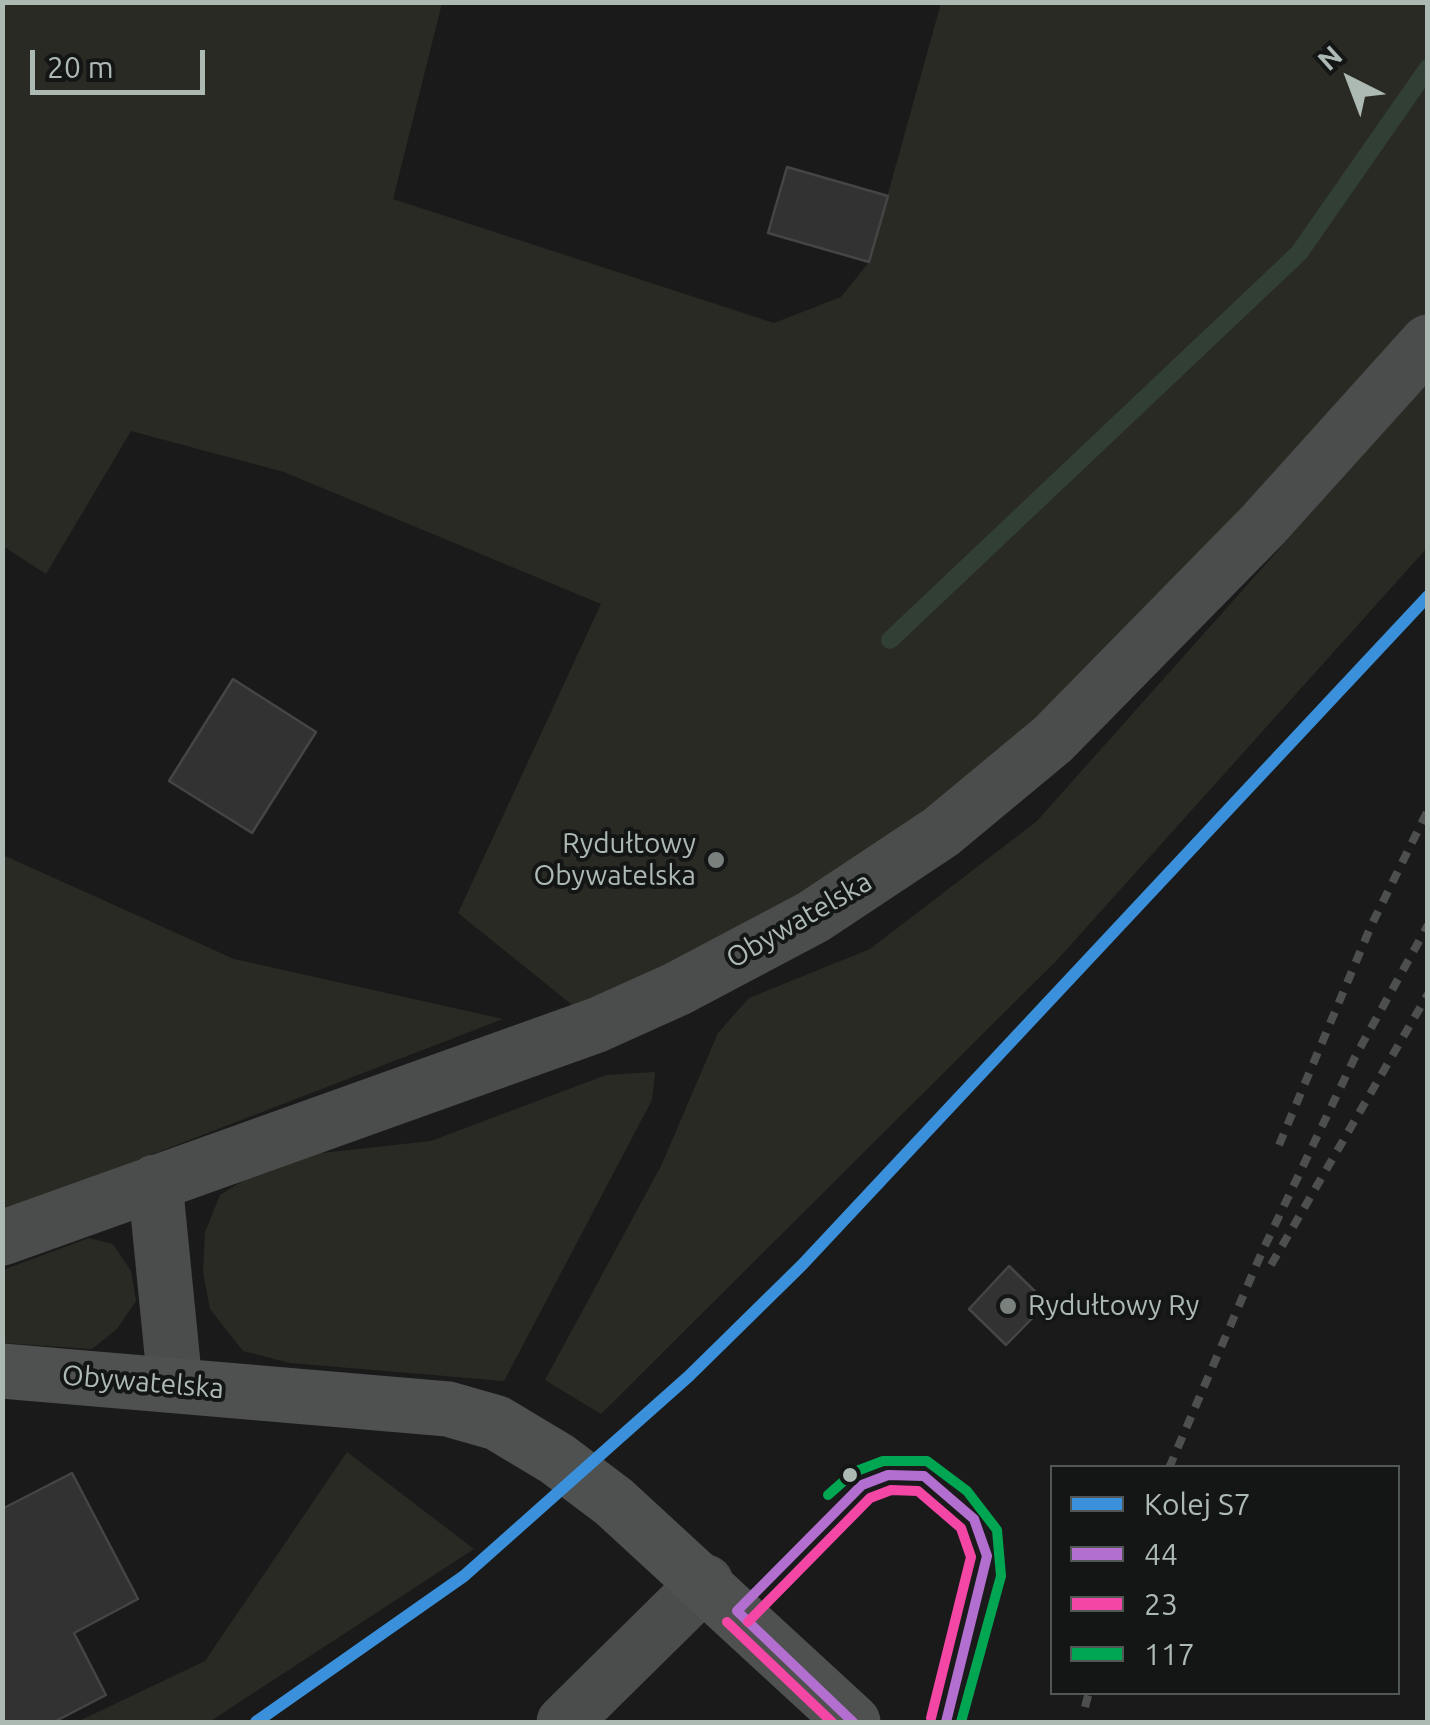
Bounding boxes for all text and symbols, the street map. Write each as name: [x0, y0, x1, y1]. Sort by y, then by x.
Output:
scale bar: [35, 30, 210, 92]
north arrow: [1300, 30, 1400, 130]
text: N: [1311, 39, 1348, 76]
text: 20 m: [47, 50, 114, 84]
place label: Rydułtowy Obywatelska: [534, 827, 696, 893]
marker: Rydułtowy Obywatelska: [705, 849, 727, 871]
street label: Obywatelska: [720, 865, 878, 975]
place label: Rydułtowy Ry: [1028, 1289, 1199, 1323]
marker: Rydułtowy Ry: [997, 1295, 1019, 1317]
street label: Obywatelska: [61, 1358, 225, 1406]
unlabelled marker: [840, 1465, 860, 1485]
legend: [1050, 1465, 1400, 1695]
text: Kolej S7: [1144, 1487, 1251, 1521]
text: 44: [1144, 1537, 1178, 1571]
text: 23: [1144, 1587, 1178, 1621]
text: 117: [1144, 1637, 1195, 1671]

